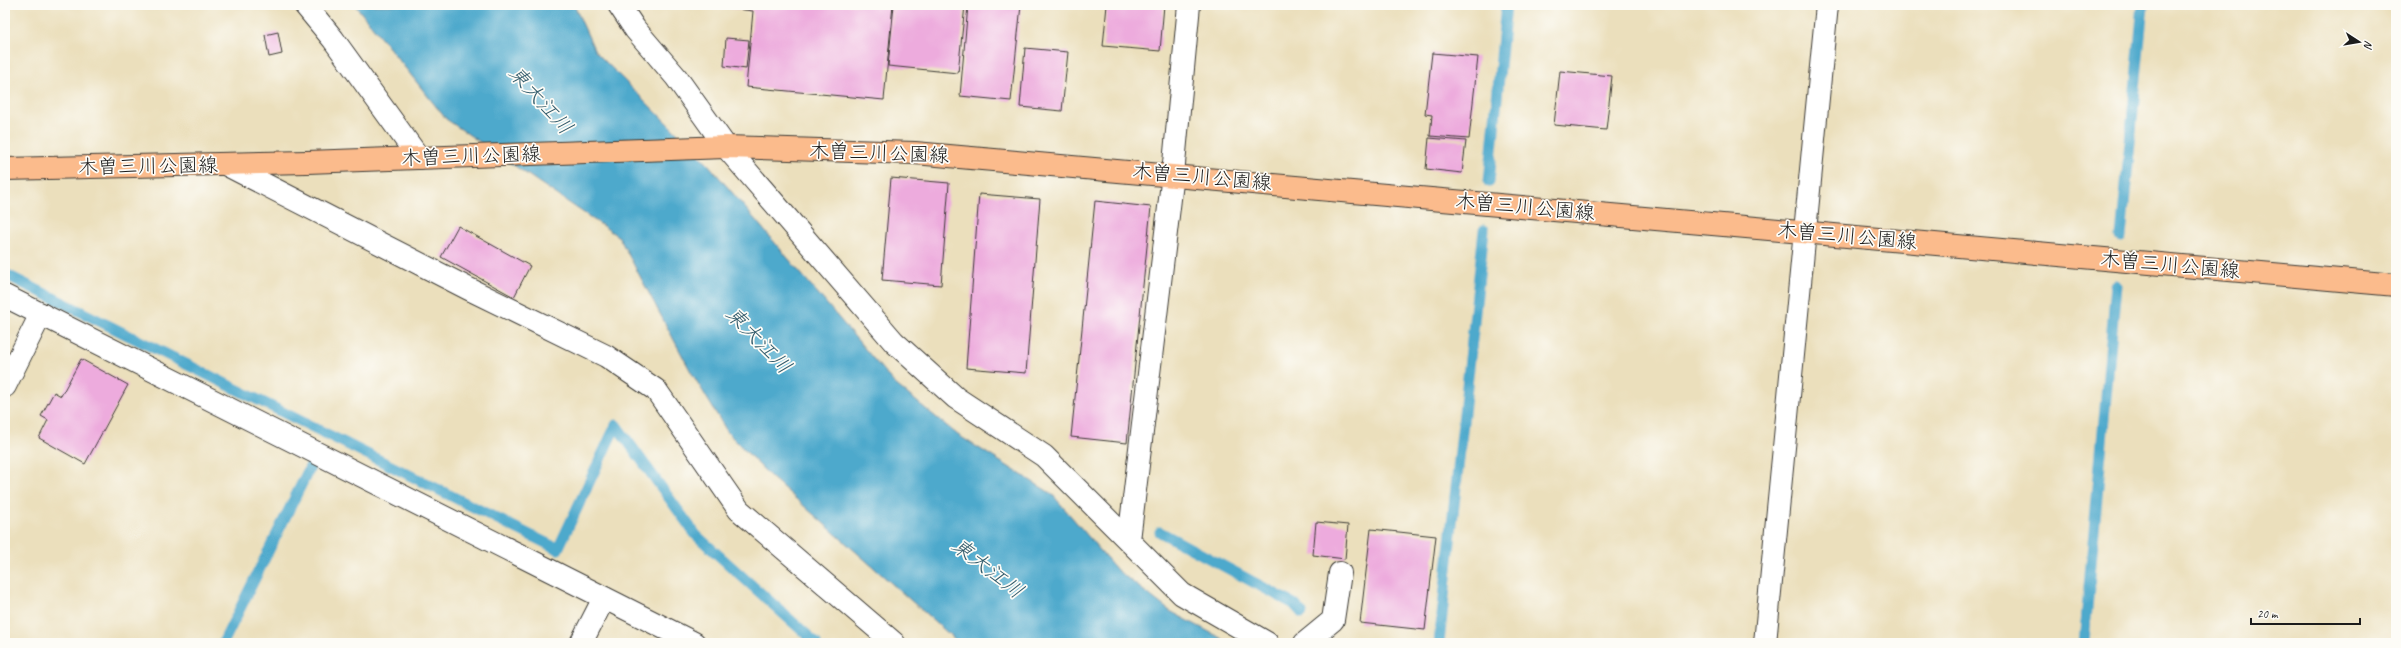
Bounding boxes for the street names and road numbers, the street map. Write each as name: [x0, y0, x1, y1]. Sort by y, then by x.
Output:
street label: 木曽三川公園線: [809, 138, 949, 168]
street label: 木曽三川公園線: [401, 141, 541, 171]
street label: 木曽三川公園線: [78, 152, 218, 180]
street label: 木曽三川公園線: [1131, 158, 1273, 196]
street label: 木曽三川公園線: [1454, 188, 1596, 226]
street label: 木曽三川公園線: [1776, 217, 1918, 255]
street label: 木曽三川公園線: [2099, 246, 2241, 284]

